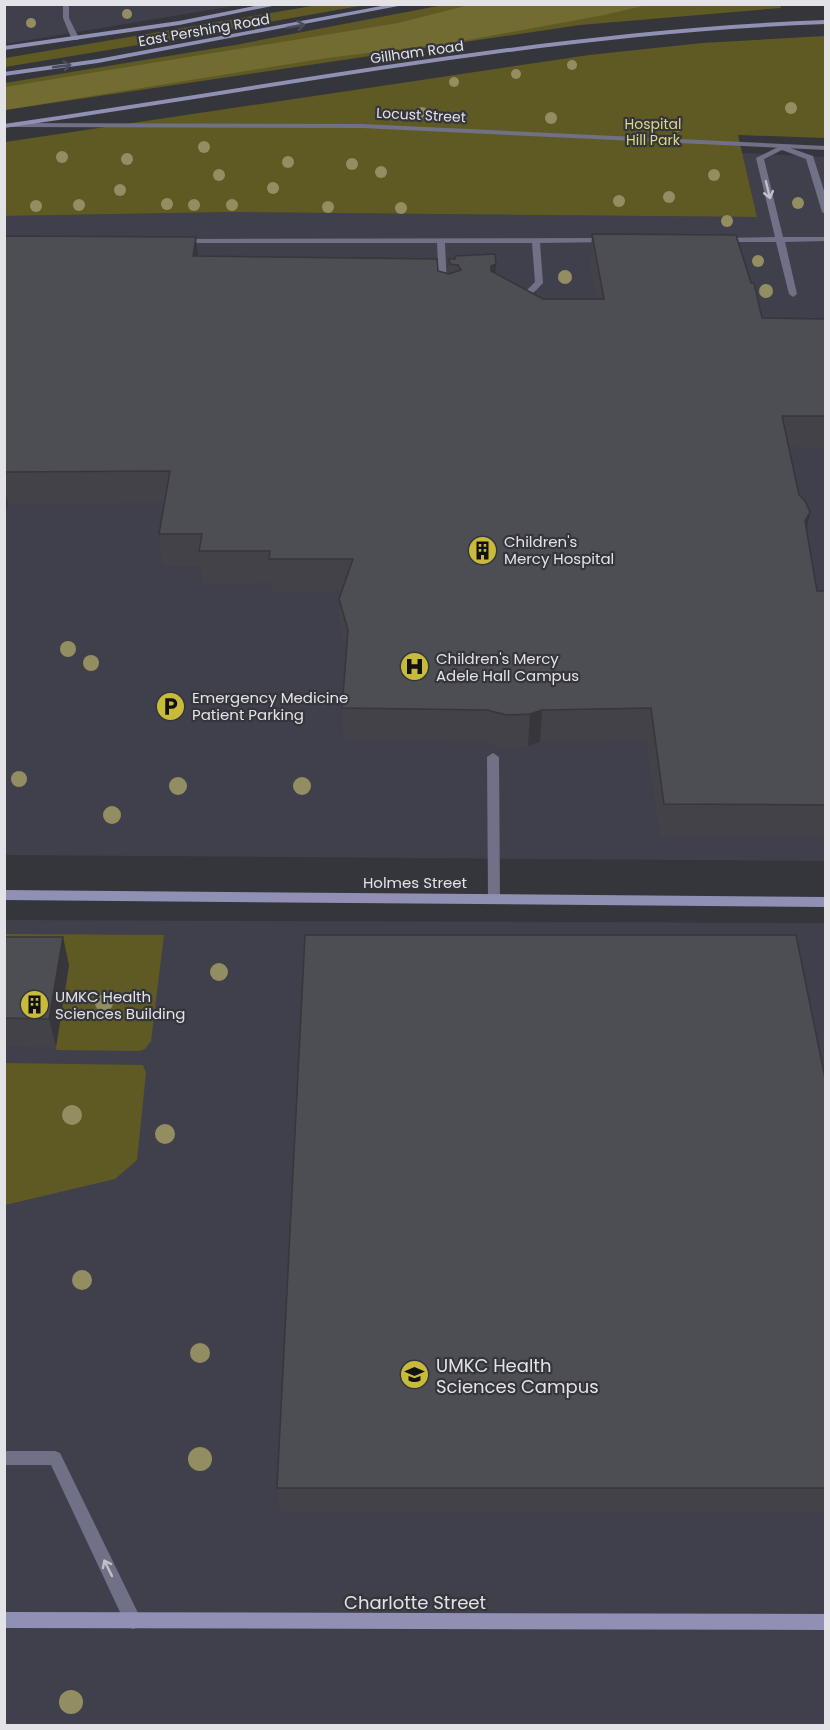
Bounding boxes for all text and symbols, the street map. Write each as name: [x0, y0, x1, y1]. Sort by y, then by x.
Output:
street label: East Pershing Road: [137, 9, 271, 51]
one-way arrow: [286, 21, 305, 32]
street label: Gillham Road: [369, 36, 465, 68]
one-way arrow: [52, 61, 72, 72]
street label: Locust Street: [376, 103, 466, 127]
park label: Hospital Hill Park: [625, 114, 681, 150]
one-way arrow: [762, 180, 774, 199]
place label: Children's Mercy Hospital: [504, 531, 614, 569]
building icon: Children's Mercy Hospital: [467, 534, 499, 566]
place label: Children's Mercy Adele Hall Campus: [436, 648, 579, 686]
hospital icon: Children's Mercy Adele Hall Campus: [399, 651, 431, 683]
place label: Emergency Medicine Patient Parking: [192, 687, 348, 725]
parking icon: Emergency Medicine Patient Parking: [155, 690, 187, 722]
street label: Holmes Street: [363, 872, 467, 893]
place label: UMKC Health Sciences Building: [55, 986, 186, 1024]
building icon: UMKC Health Sciences Building: [18, 989, 50, 1021]
place label: UMKC Health Sciences Campus: [436, 1353, 599, 1399]
school or university icon: UMKC Health Sciences Campus: [399, 1359, 431, 1391]
one-way arrow: [101, 1559, 113, 1577]
street label: Charlotte Street: [344, 1590, 486, 1615]

